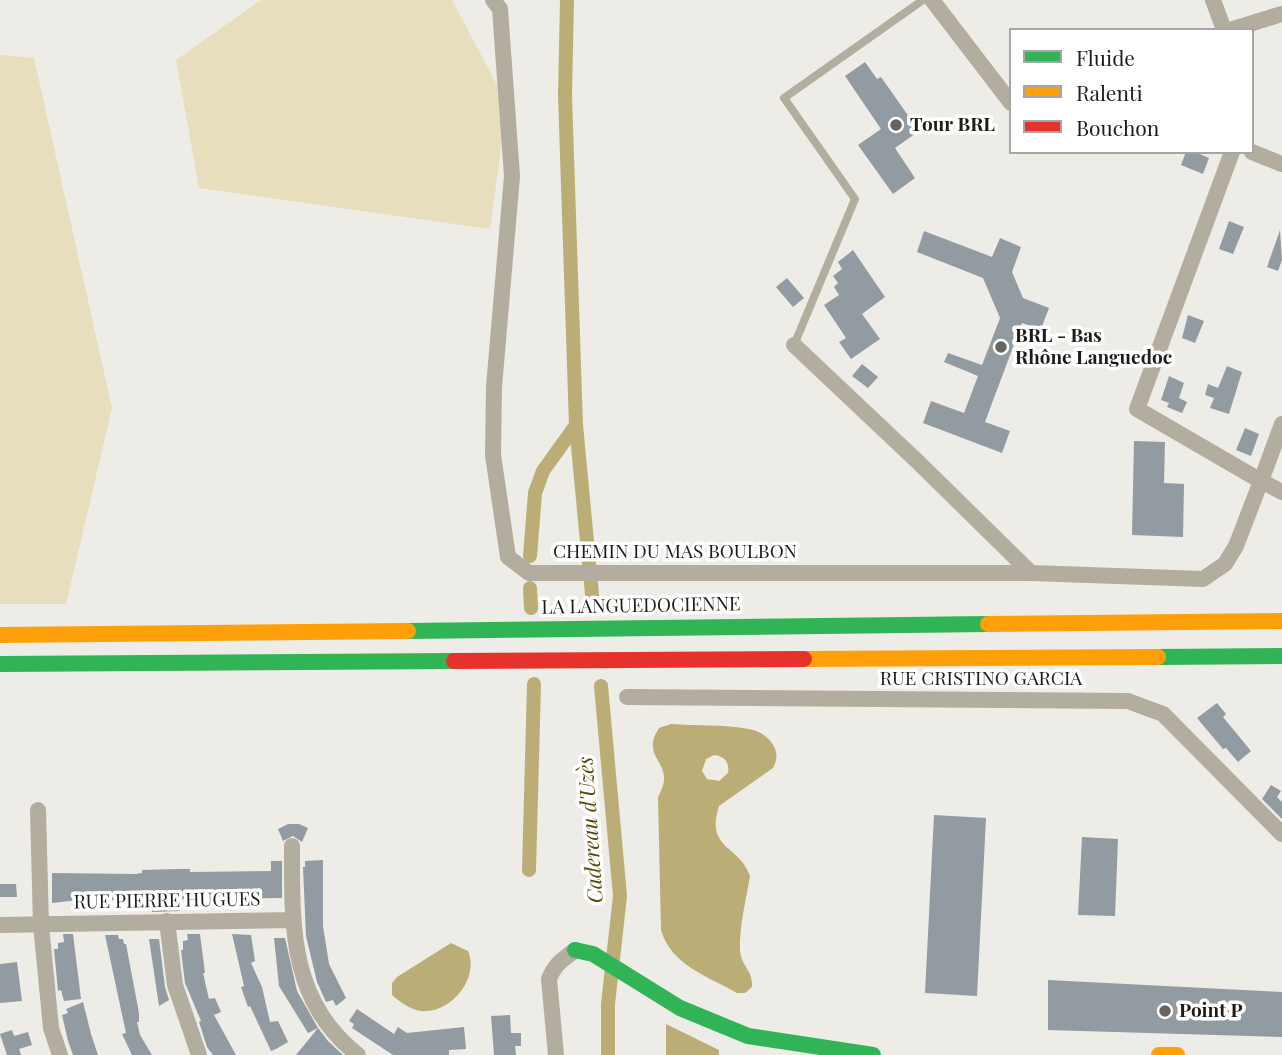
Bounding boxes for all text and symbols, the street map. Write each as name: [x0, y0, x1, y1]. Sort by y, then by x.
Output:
legend: [1009, 28, 1254, 154]
text: Fluide: [1076, 43, 1135, 71]
text: Ralenti: [1076, 78, 1143, 106]
text: Bouchon: [1076, 113, 1159, 141]
place label: Tour BRL: [910, 114, 995, 136]
marker: Tour BRL: [888, 117, 904, 133]
place label: BRL - Bas Rhône Languedoc: [1015, 325, 1172, 369]
marker: BRL - Bas Rhône Languedoc: [993, 339, 1009, 355]
street label: CHEMIN DU MAS BOULBON: [553, 541, 797, 563]
street label: LA LANGUEDOCIENNE: [541, 593, 741, 619]
street label: RUE CRISTINO GARCIA: [880, 668, 1082, 690]
water label: Cadereau d'Uzès: [573, 756, 609, 904]
street label: RUE PIERRE HUGUES: [73, 888, 261, 914]
place label: Point P: [1179, 1000, 1243, 1022]
marker: Point P: [1157, 1003, 1173, 1019]

